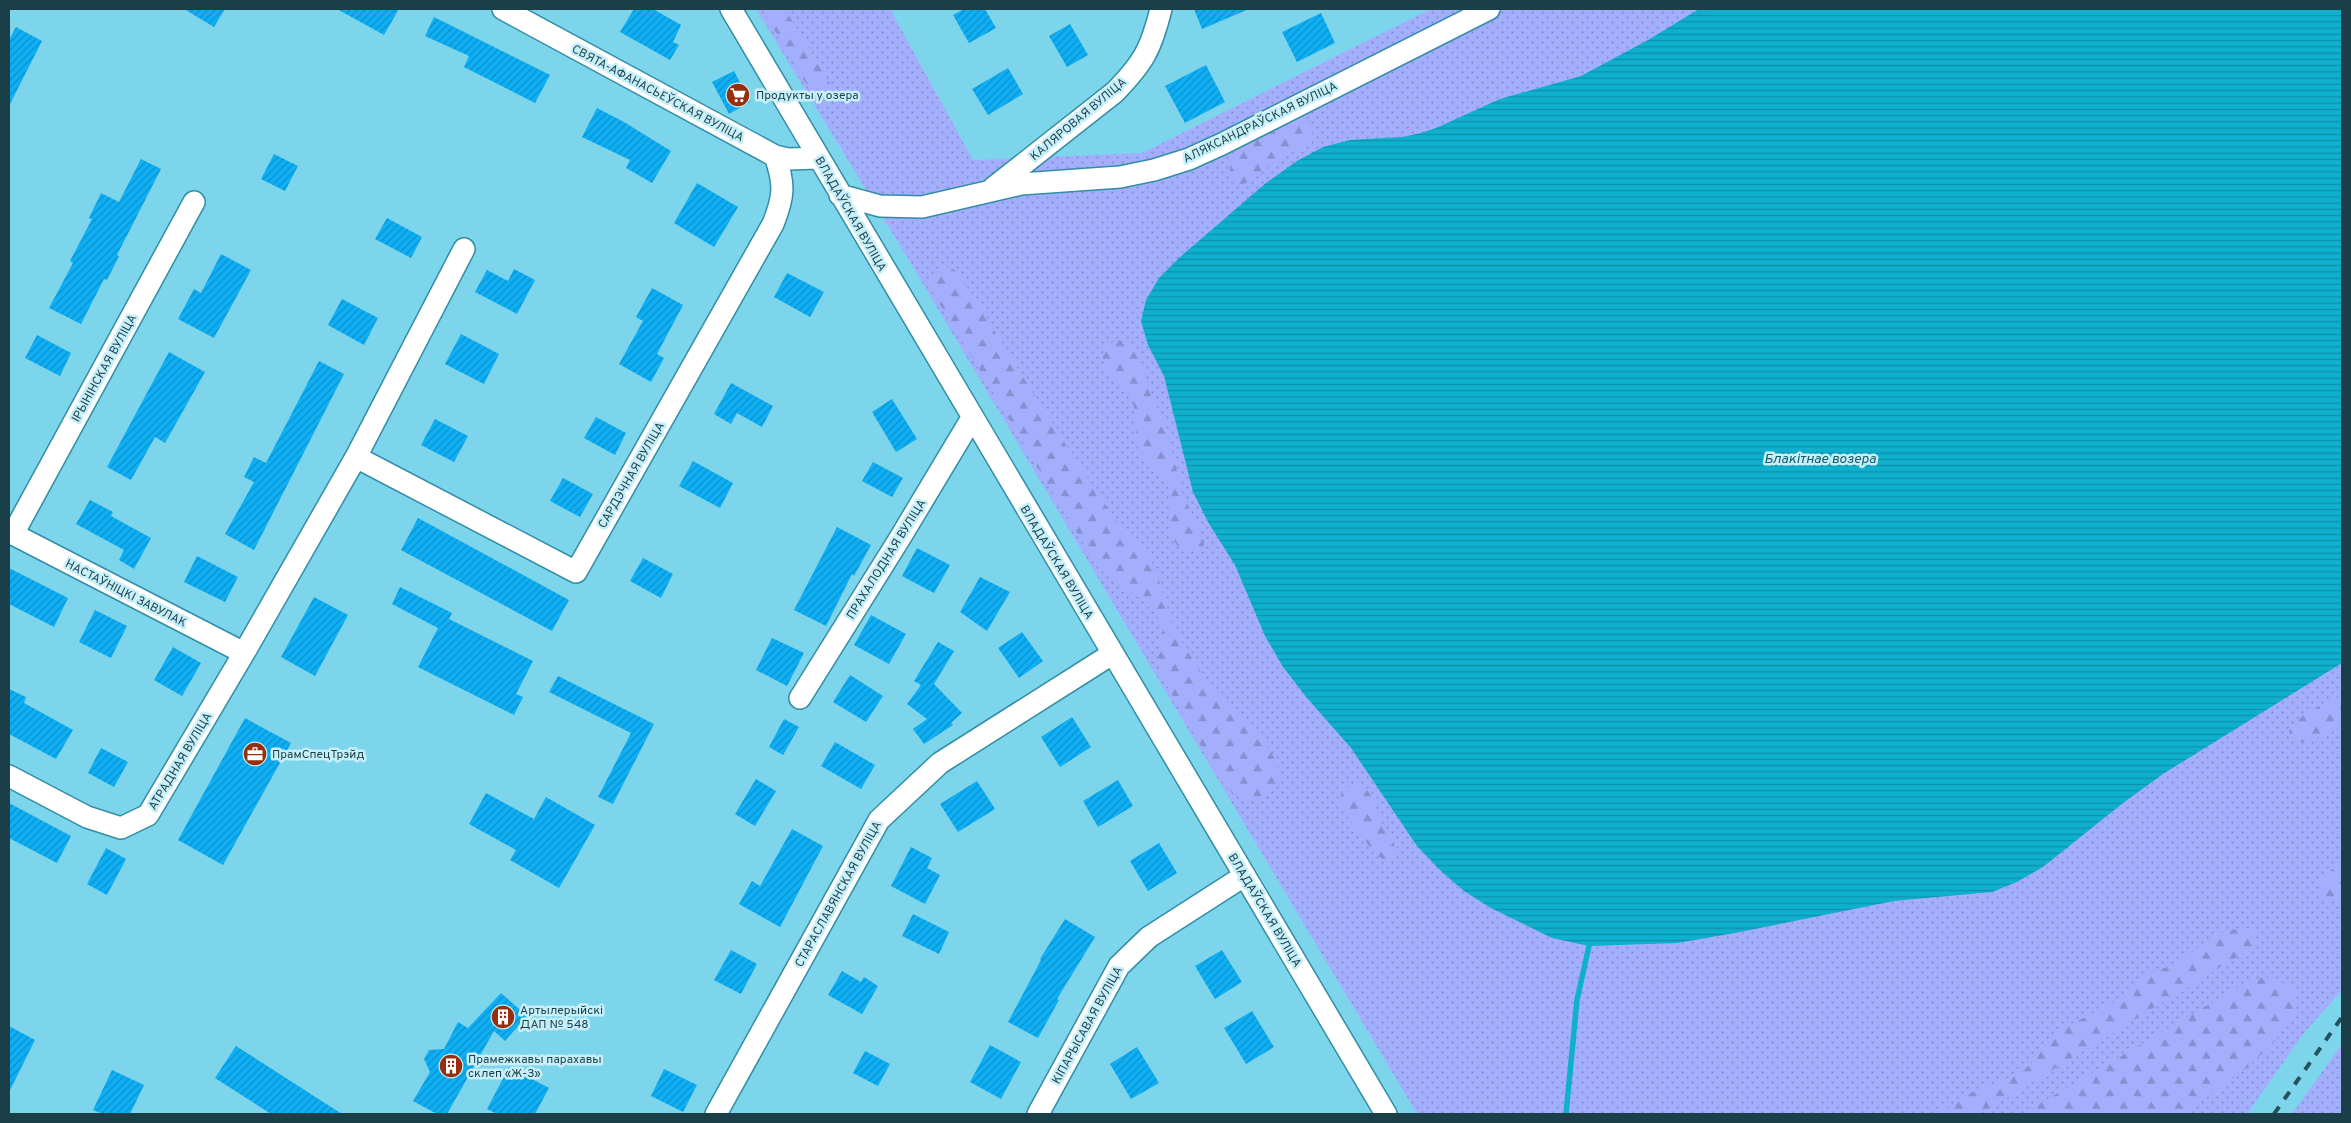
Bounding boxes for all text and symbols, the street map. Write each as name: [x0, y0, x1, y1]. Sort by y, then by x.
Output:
street label: СВЯТА-АФАНАСЬЕЎСКАЯ ВУЛІЦА: [569, 42, 746, 146]
street label: КАЛЯРОВАЯ ВУЛІЦА: [1027, 75, 1130, 165]
street label: АЛЯКСАНДРАЎСКАЯ ВУЛІЦА: [1181, 79, 1340, 167]
supermarket icon: Продукты у озера: [725, 82, 751, 108]
place label: Продукты у озера: [756, 88, 859, 104]
street label: ВЛАДАЎСКАЯ ВУЛІЦА: [811, 154, 890, 275]
street label: ІРЫНІНСКАЯ ВУЛІЦА: [69, 312, 141, 425]
street label: САРДЭЧНАЯ ВУЛІЦА: [595, 419, 669, 532]
water label: Блакітнае возера: [1764, 451, 1877, 468]
street label: ПРАХАЛОДНАЯ ВУЛІЦА: [843, 496, 930, 623]
street label: ВЛАДАЎСКАЯ ВУЛІЦА: [1016, 503, 1097, 622]
street label: НАСТАЎНІЦКІ ЗАВУЛАК: [62, 556, 189, 632]
street label: АТРАДНАЯ ВУЛІЦА: [145, 710, 216, 813]
office icon: ПрамСпецТрэйд: [242, 741, 268, 767]
place label: ПрамСпецТрэйд: [272, 747, 364, 763]
street label: СТАРАСЛАВЯНСКАЯ ВУЛІЦА: [792, 818, 886, 971]
street label: ВЛАДАЎСКАЯ ВУЛІЦА: [1224, 851, 1305, 970]
street label: КІПАРЫСАВАЯ ВУЛІЦА: [1049, 964, 1127, 1087]
place label: Артылерыйскі ДАП № 548: [520, 1003, 603, 1033]
building icon: Артылерыйскі ДАП № 548: [490, 1004, 516, 1030]
place label: Прамежкавы парахавы склеп «Ж-З»: [468, 1052, 602, 1082]
building icon: Прамежкавы парахавы склеп «Ж-З»: [438, 1053, 464, 1079]

